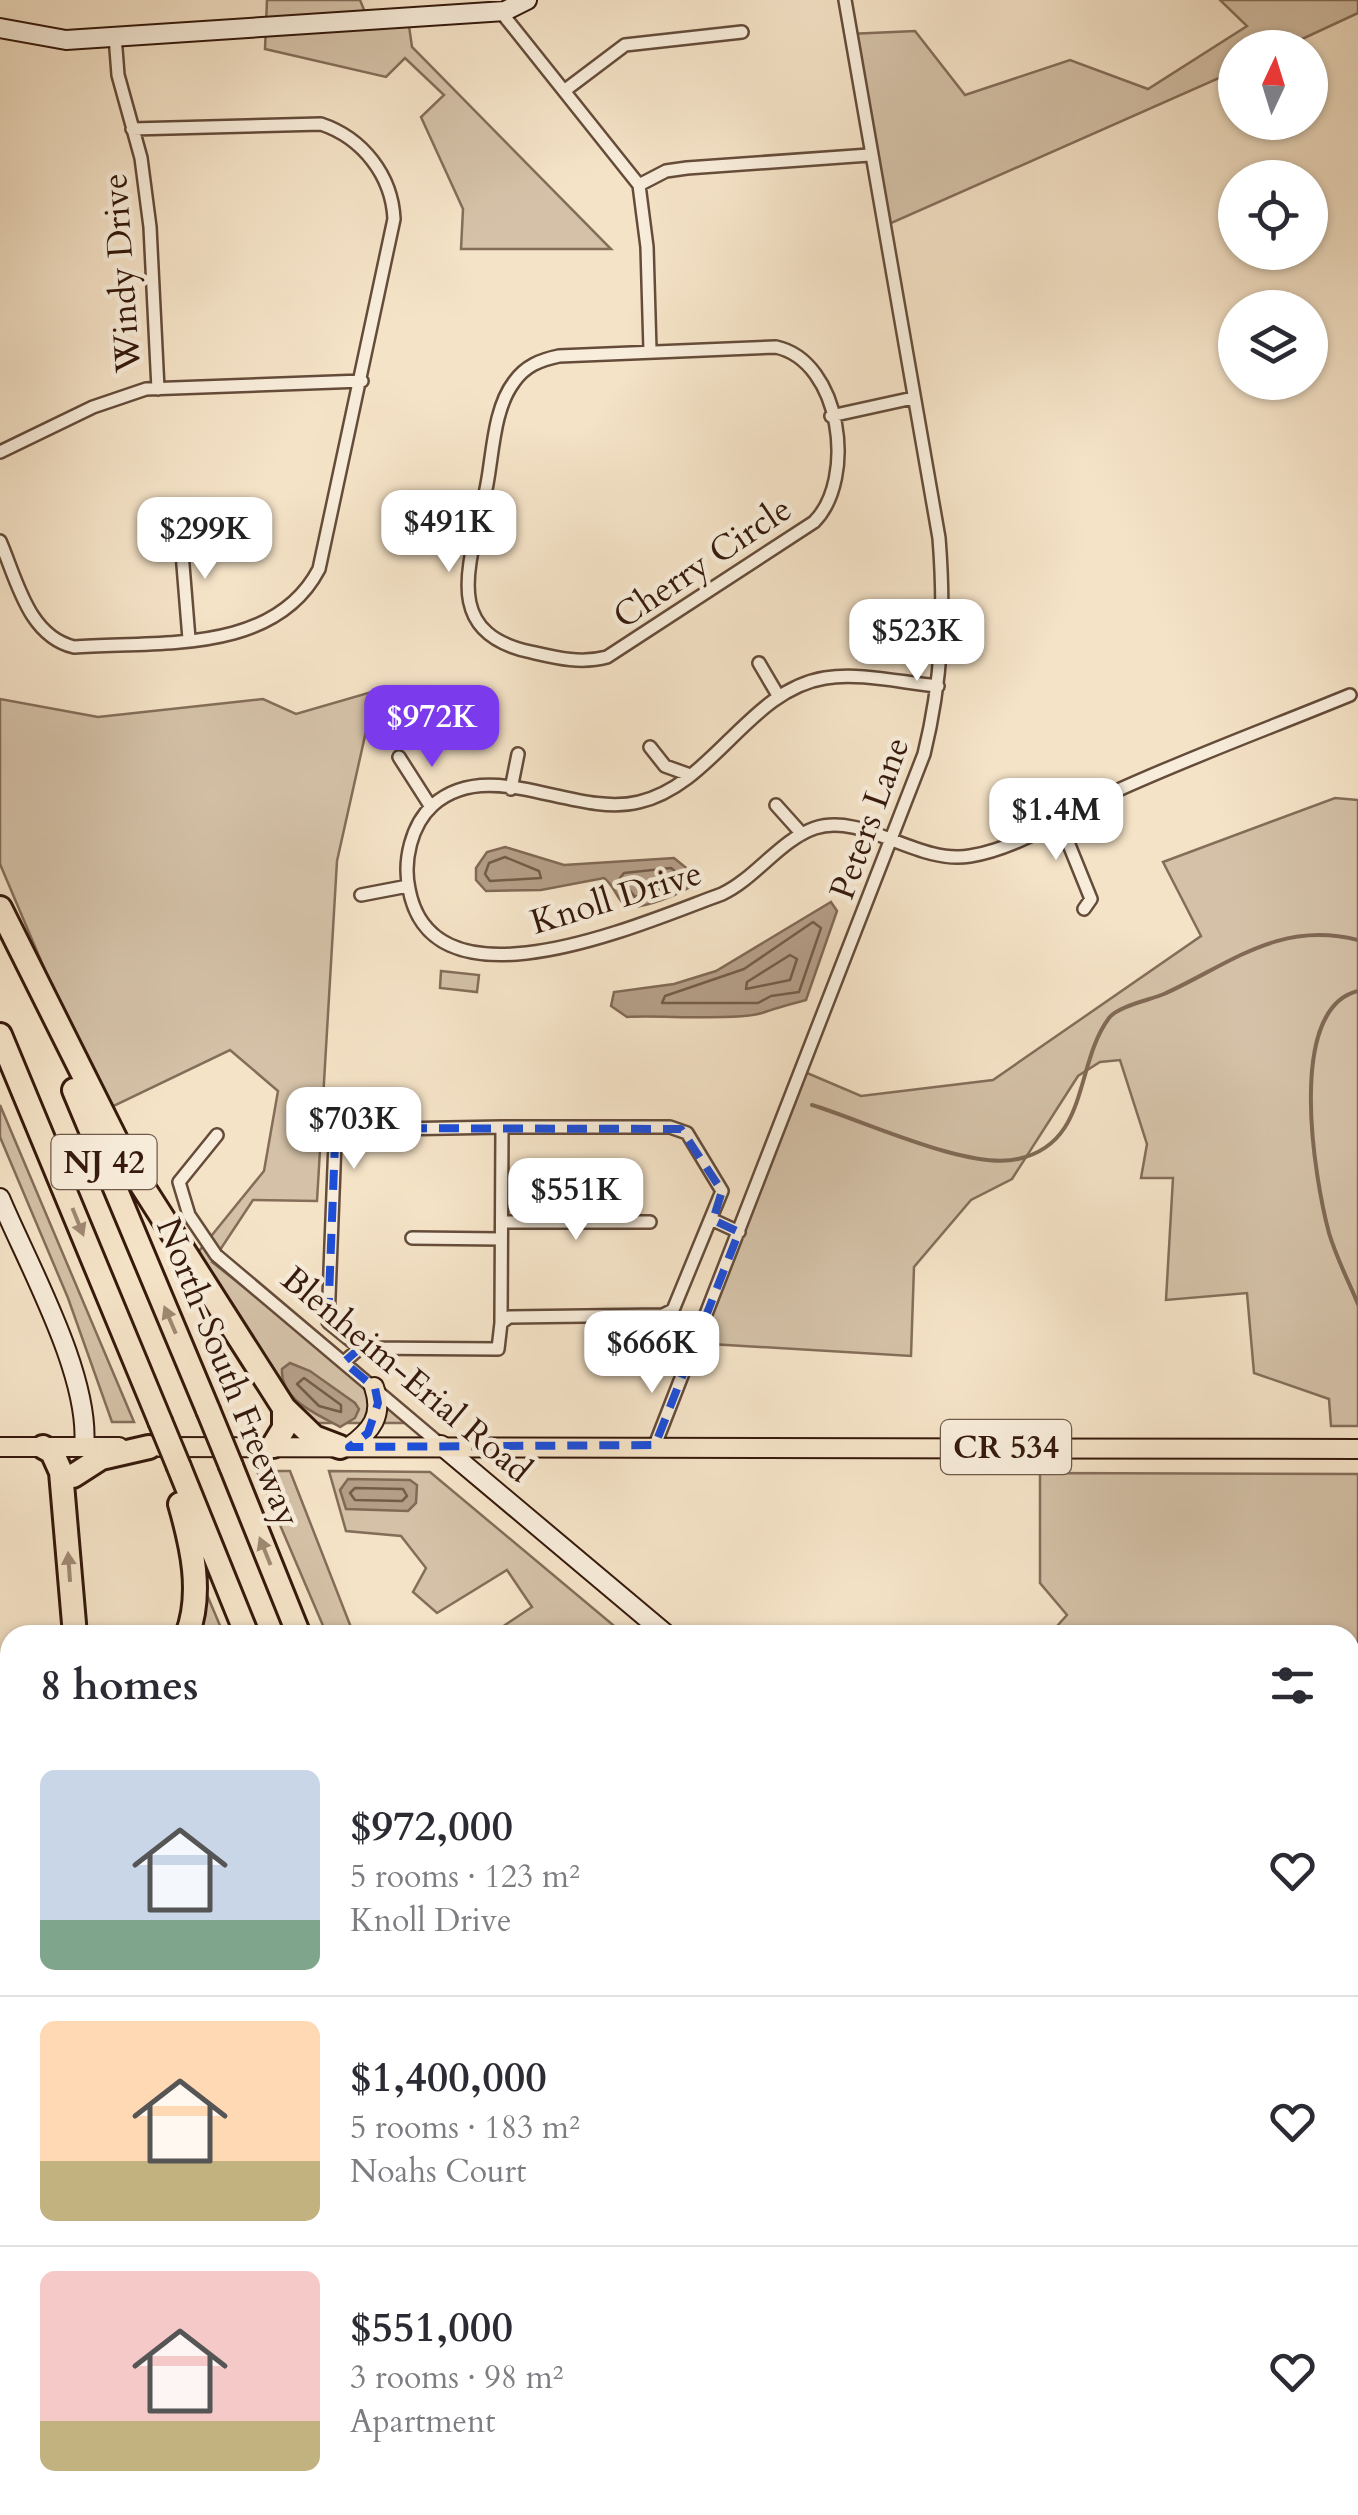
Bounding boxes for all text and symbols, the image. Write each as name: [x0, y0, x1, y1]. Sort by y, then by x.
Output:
north arrow: [1218, 30, 1328, 140]
map controls: [1218, 30, 1328, 400]
button: locate: [1218, 160, 1328, 270]
street label: Windy Drive: [91, 172, 153, 375]
button: layers: [1218, 290, 1328, 400]
street label: Cherry Circle: [604, 485, 801, 640]
pin: $491K: [379, 490, 519, 575]
pin: $299K: [135, 497, 275, 582]
text: $491K: [403, 500, 495, 544]
text: $299K: [159, 507, 251, 551]
pin: $523K: [847, 599, 987, 684]
text: $523K: [871, 609, 963, 653]
pin: $972K: [362, 685, 502, 770]
text: $972K: [386, 695, 478, 739]
street label: Peters Lane: [818, 730, 921, 906]
pin: $1.4M: [986, 778, 1126, 863]
text: $1.4M: [1011, 788, 1101, 832]
street label: Knoll Drive: [525, 849, 708, 947]
pin: $703K: [284, 1087, 424, 1172]
text: $703K: [308, 1097, 400, 1141]
road number: NJ 42: [52, 1135, 156, 1189]
pin: $551K: [506, 1158, 646, 1243]
text: $551K: [530, 1168, 622, 1212]
one-way arrow: [70, 1207, 86, 1237]
street label: North-South Freeway: [144, 1211, 312, 1534]
street label: Blenheim-Erial Road: [271, 1256, 542, 1494]
one-way arrow: [162, 1305, 178, 1335]
pin: $666K: [582, 1311, 722, 1396]
text: $666K: [606, 1321, 698, 1365]
road number: CR 534: [941, 1420, 1071, 1474]
one-way arrow: [257, 1536, 273, 1565]
one-way arrow: [61, 1551, 77, 1583]
text: 8 homes: [40, 1657, 198, 1714]
icon: filters: [1265, 1658, 1320, 1713]
text: $972,000: [350, 1798, 513, 1855]
icon: home: [120, 1810, 240, 1930]
icon: heart: [1265, 1843, 1320, 1898]
text: 5 rooms · 123 m²: [350, 1855, 580, 1899]
text: Knoll Drive: [350, 1899, 512, 1943]
text: $1,400,000: [350, 2049, 547, 2106]
icon: home: [120, 2061, 240, 2181]
icon: heart: [1265, 2094, 1320, 2149]
text: 5 rooms · 183 m²: [350, 2106, 580, 2150]
text: Noahs Court: [350, 2150, 526, 2194]
text: $551,000: [350, 2299, 513, 2356]
icon: home: [120, 2311, 240, 2431]
icon: heart: [1265, 2344, 1320, 2399]
text: 3 rooms · 98 m²: [350, 2356, 563, 2400]
text: Apartment: [350, 2400, 495, 2444]

